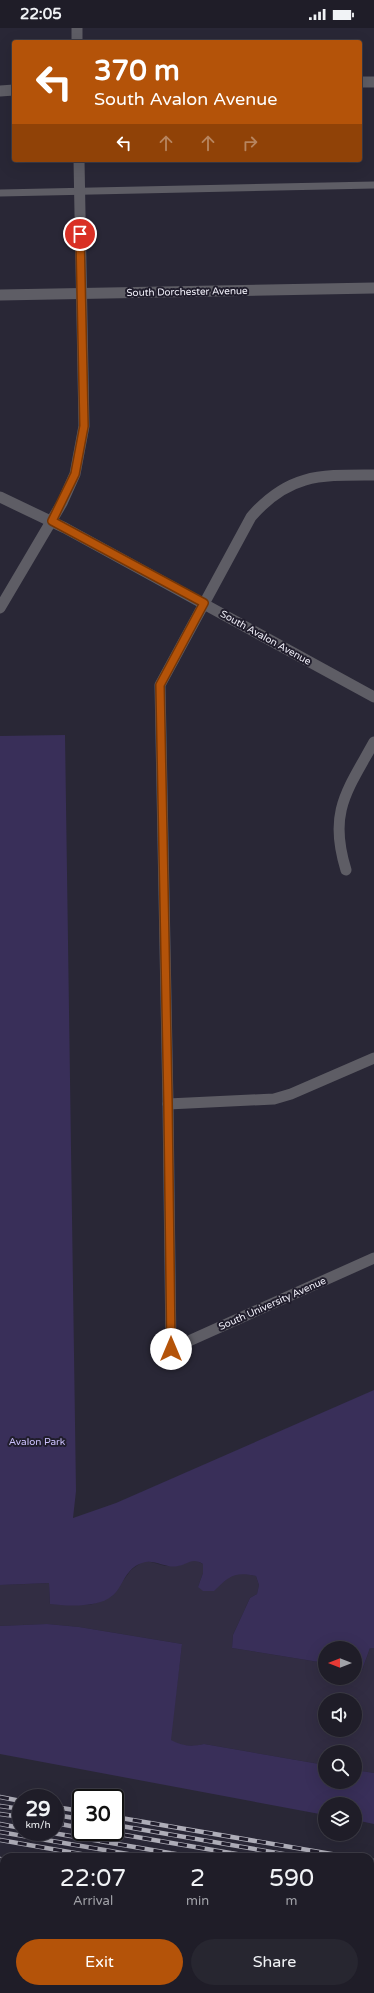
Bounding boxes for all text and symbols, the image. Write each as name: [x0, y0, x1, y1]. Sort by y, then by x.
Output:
text: 22:05: [20, 5, 62, 23]
text: 370 m: [94, 54, 180, 88]
icon: left: [28, 56, 80, 108]
text: South Avalon Avenue: [94, 88, 277, 110]
icon: left: [113, 132, 135, 154]
icon: ahead: [155, 132, 177, 154]
icon: ahead: [197, 132, 219, 154]
icon: right: [239, 132, 261, 154]
pin: [63, 217, 97, 251]
icon: arrive: [69, 223, 91, 245]
street label: South Dorchester Avenue: [126, 285, 248, 299]
street label: South Avalon Avenue: [218, 608, 313, 668]
street label: South University Avenue: [217, 1275, 328, 1333]
position arrow: [150, 1328, 192, 1370]
park label: Avalon Park: [9, 1436, 66, 1448]
north arrow: [318, 1641, 362, 1685]
map controls: [318, 1641, 362, 1841]
button: sound: [318, 1693, 362, 1737]
button: search: [318, 1745, 362, 1789]
speed limit sign: 30: [72, 1789, 124, 1841]
button: layers: [318, 1797, 362, 1841]
text: 29: [25, 1798, 51, 1822]
text: km/h: [25, 1819, 51, 1831]
text: 22:07: [60, 1864, 126, 1893]
text: 2: [190, 1864, 205, 1893]
text: 590: [269, 1864, 314, 1893]
text: Arrival: [73, 1893, 113, 1909]
text: min: [186, 1893, 209, 1909]
text: m: [286, 1893, 298, 1909]
button: Exit: [16, 1939, 183, 1985]
button: Share: [191, 1939, 358, 1985]

